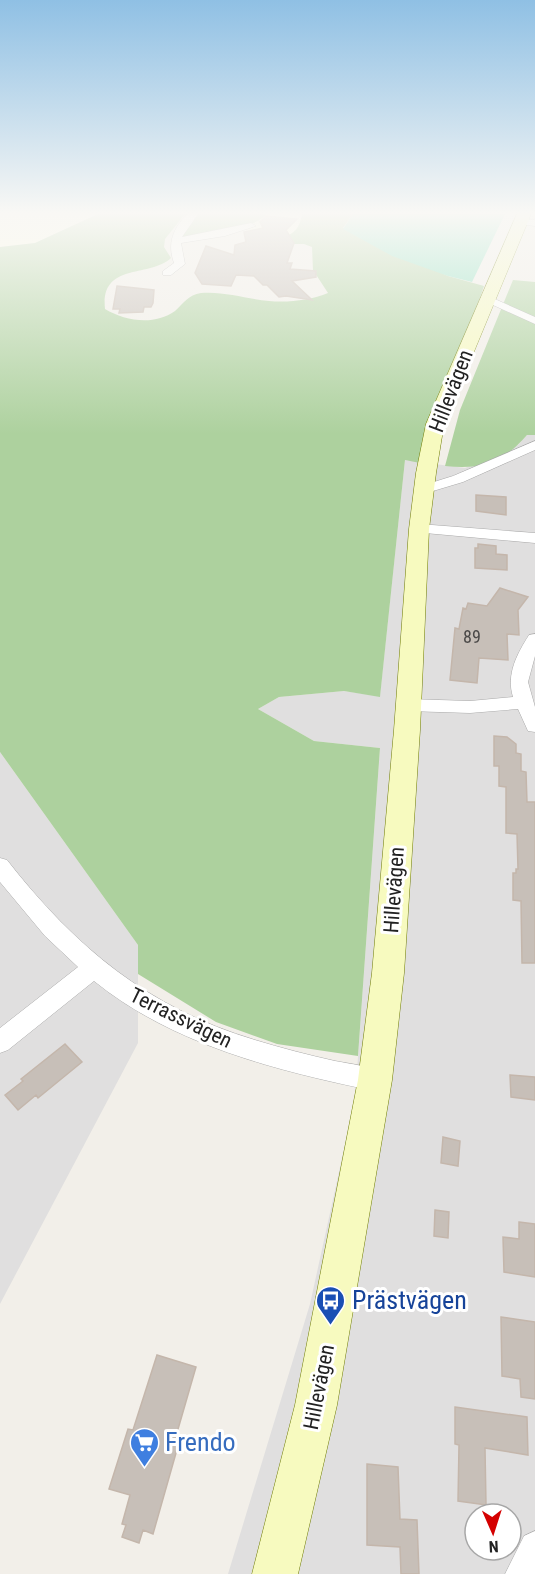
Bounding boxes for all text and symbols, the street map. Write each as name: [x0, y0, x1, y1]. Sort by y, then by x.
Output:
street label: Hillevägen: [424, 346, 478, 436]
house number: 89: [463, 626, 481, 647]
street label: Hillevägen: [379, 846, 409, 934]
street label: Terrassvägen: [126, 983, 236, 1053]
bus stop icon: Prästvägen: [315, 1284, 347, 1326]
place label: Prästvägen: [352, 1285, 467, 1315]
street label: Hillevägen: [299, 1342, 339, 1432]
supermarket icon: Frendo: [128, 1426, 160, 1468]
place label: Frendo: [165, 1427, 236, 1457]
north arrow: [463, 1502, 523, 1562]
text: N: [488, 1537, 499, 1556]

